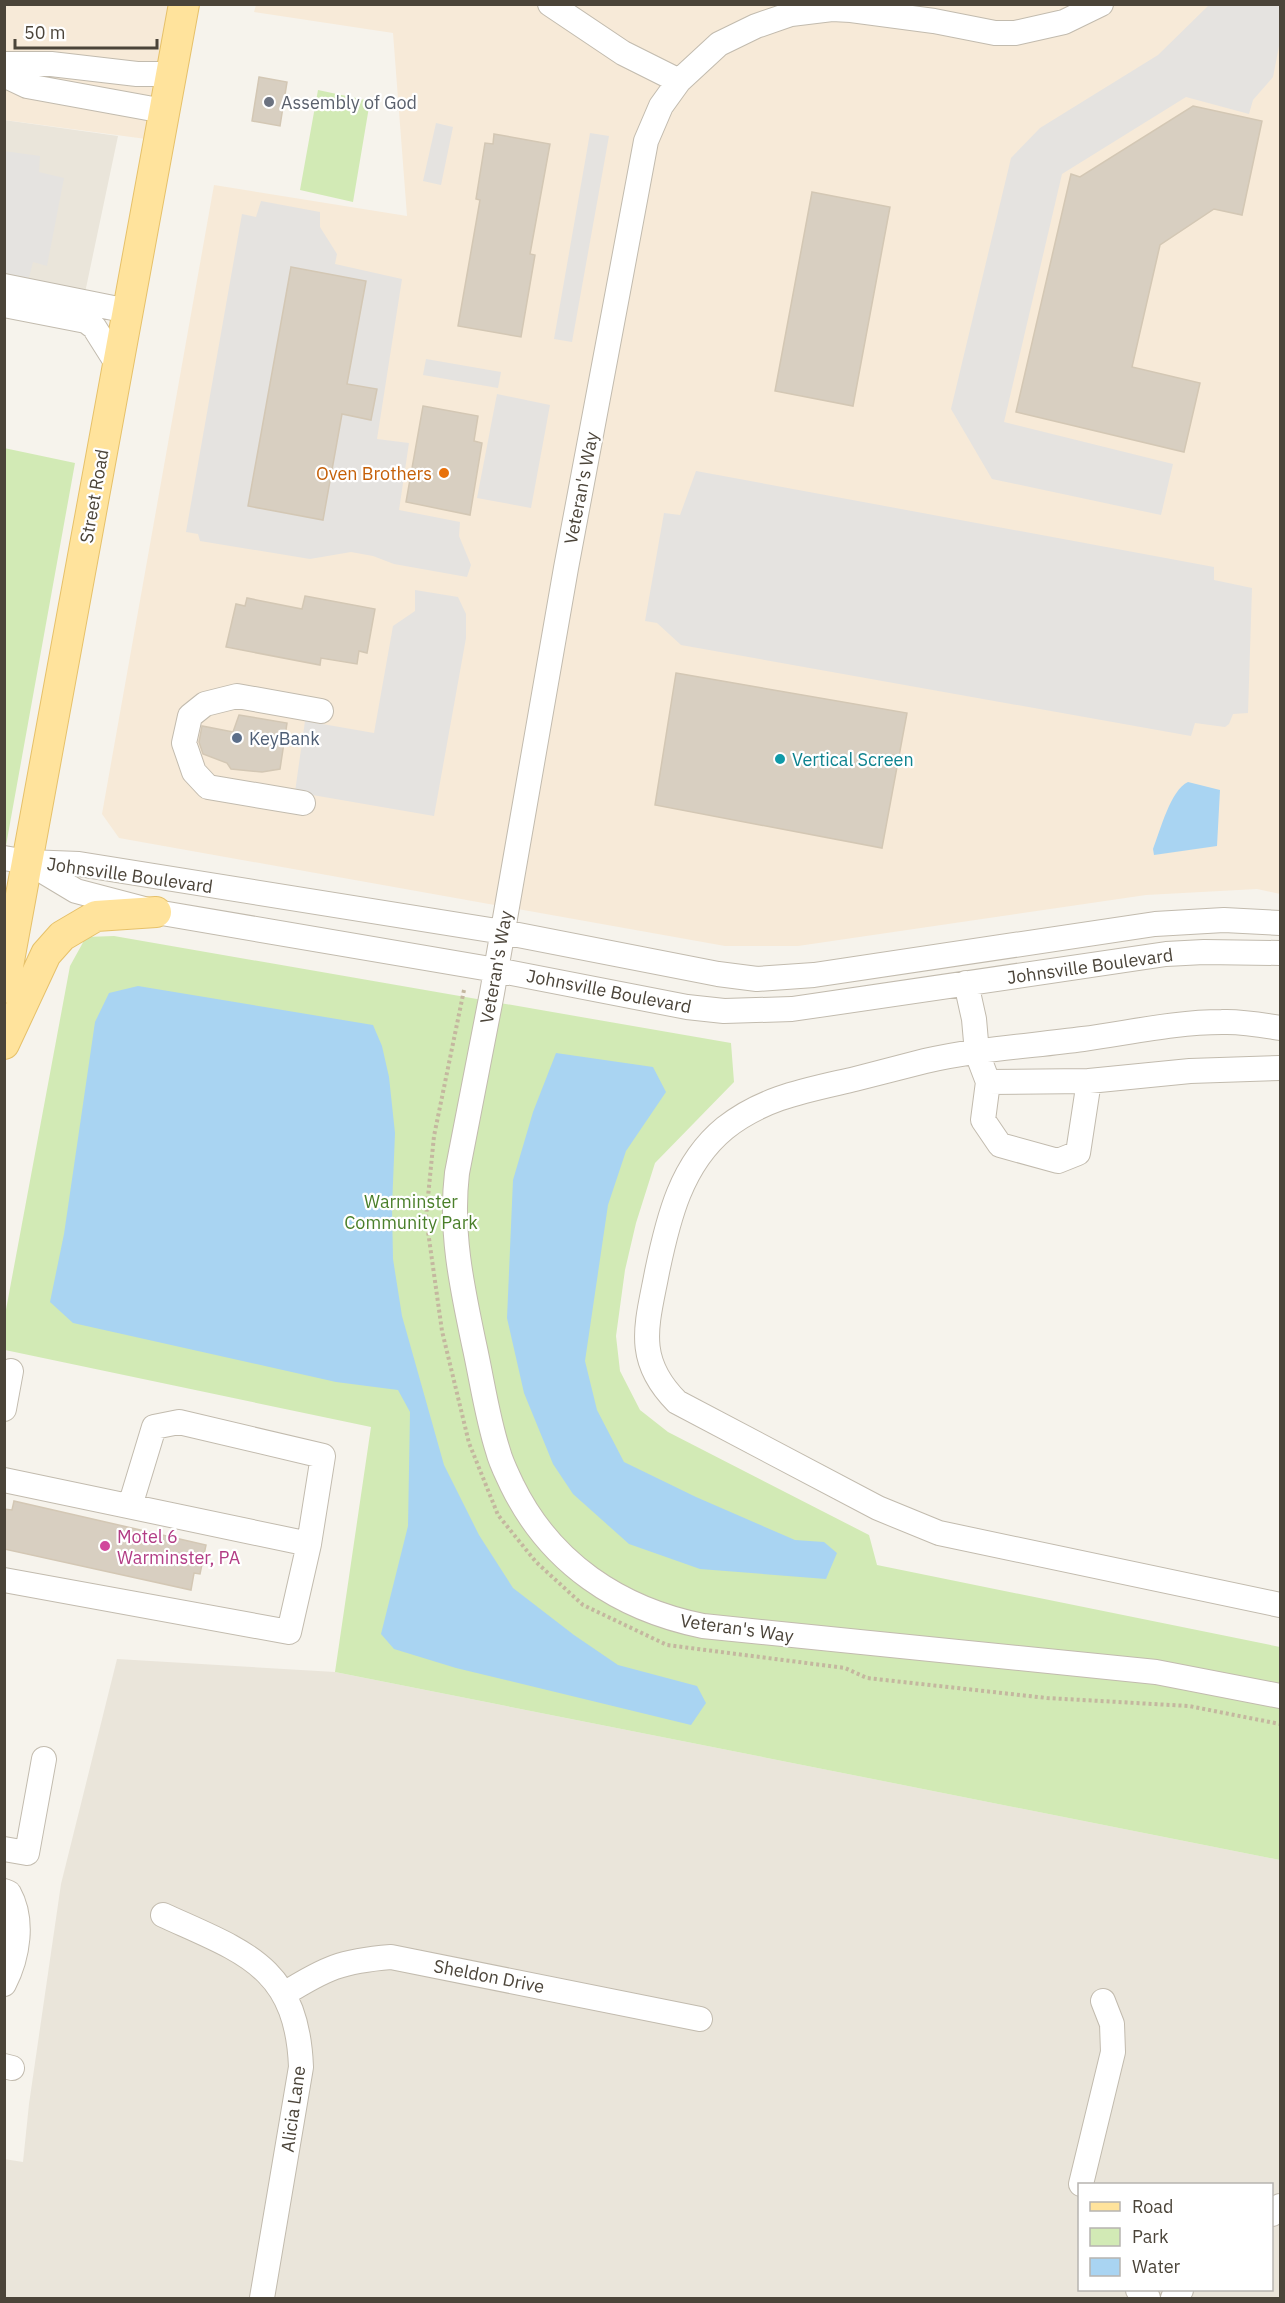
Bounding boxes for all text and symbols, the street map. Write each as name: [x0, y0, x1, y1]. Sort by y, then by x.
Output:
scale bar: [15, 12, 158, 50]
text: 50 m: [24, 21, 66, 44]
place label: Assembly of God: [281, 91, 417, 114]
marker: Assembly of God: [262, 95, 276, 109]
street label: Veteran's Way: [559, 430, 603, 546]
street label: Street Road: [74, 447, 114, 545]
place label: Oven Brothers: [316, 462, 432, 485]
marker: Oven Brothers: [437, 466, 451, 480]
place label: KeyBank: [249, 727, 320, 750]
marker: KeyBank: [230, 731, 244, 745]
place label: Vertical Screen: [792, 748, 914, 771]
marker: Vertical Screen: [773, 752, 787, 766]
street label: Johnsville Boulevard: [46, 852, 214, 898]
street label: Veteran's Way: [475, 909, 517, 1025]
street label: Johnsville Boulevard: [1006, 943, 1174, 989]
street label: Johnsville Boulevard: [525, 964, 693, 1018]
park label: Warminster Community Park: [344, 1190, 478, 1234]
place label: Motel 6 Warminster, PA: [117, 1525, 241, 1569]
marker: Motel 6 Warminster, PA: [98, 1539, 112, 1553]
street label: Veteran's Way: [679, 1609, 795, 1647]
street label: Sheldon Drive: [432, 1954, 546, 1998]
street label: Alicia Lane: [276, 2064, 310, 2154]
legend: [1078, 2183, 1273, 2291]
text: Road: [1132, 2195, 1173, 2218]
text: Park: [1132, 2225, 1169, 2248]
text: Water: [1132, 2255, 1181, 2278]

